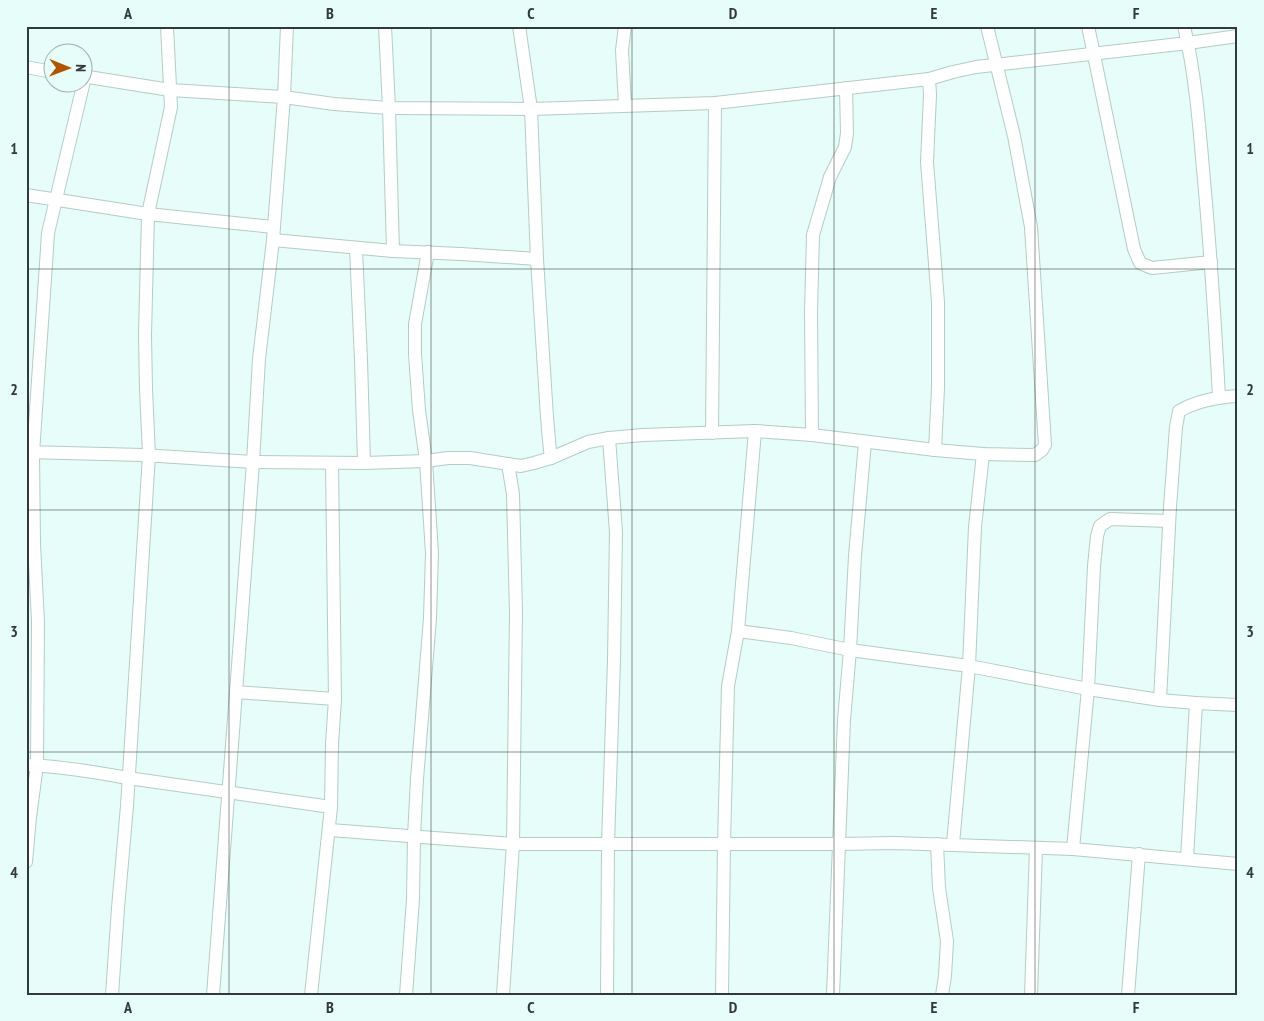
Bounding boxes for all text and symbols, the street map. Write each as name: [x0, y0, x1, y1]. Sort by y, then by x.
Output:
text: A: [123, 3, 133, 23]
text: B: [326, 3, 334, 23]
text: C: [527, 3, 535, 23]
text: D: [729, 3, 738, 23]
text: E: [931, 3, 938, 23]
text: F: [1133, 3, 1140, 23]
north arrow: [42, 42, 92, 92]
text: N: [72, 64, 90, 72]
text: 1: [10, 138, 18, 158]
text: 1: [1246, 138, 1254, 158]
text: 2: [10, 379, 18, 399]
text: 2: [1246, 379, 1254, 399]
text: 3: [10, 621, 18, 641]
text: 3: [1246, 621, 1254, 641]
text: 4: [10, 862, 18, 882]
text: 4: [1246, 862, 1254, 882]
text: A: [123, 997, 133, 1017]
text: B: [326, 997, 334, 1017]
text: C: [527, 997, 535, 1017]
text: D: [729, 997, 738, 1017]
text: E: [931, 997, 938, 1017]
text: F: [1133, 997, 1140, 1017]

